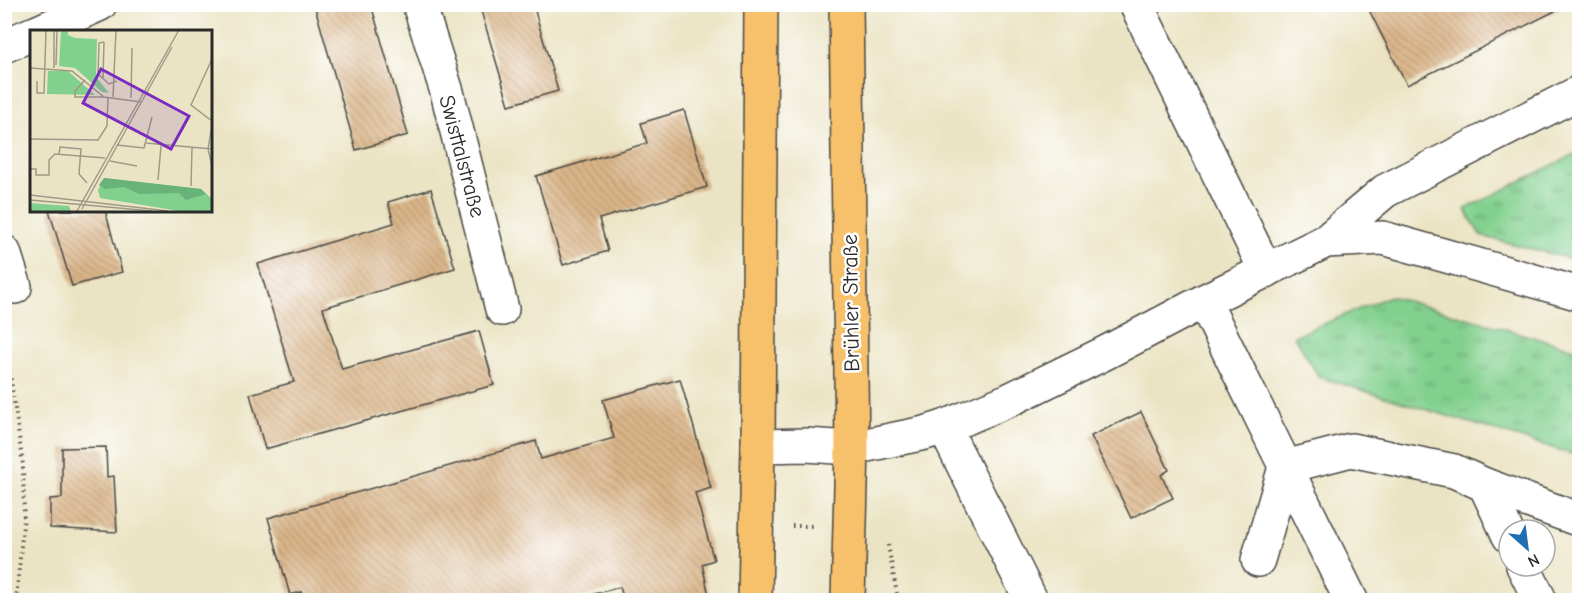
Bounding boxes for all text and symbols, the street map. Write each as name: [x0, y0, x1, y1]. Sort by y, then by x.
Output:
inset map: [30, 30, 212, 212]
street label: Swisttalstraße: [433, 92, 491, 220]
street label: Brühler Straße: [837, 234, 865, 372]
north arrow: [1497, 518, 1557, 578]
text: N: [1525, 550, 1542, 571]

